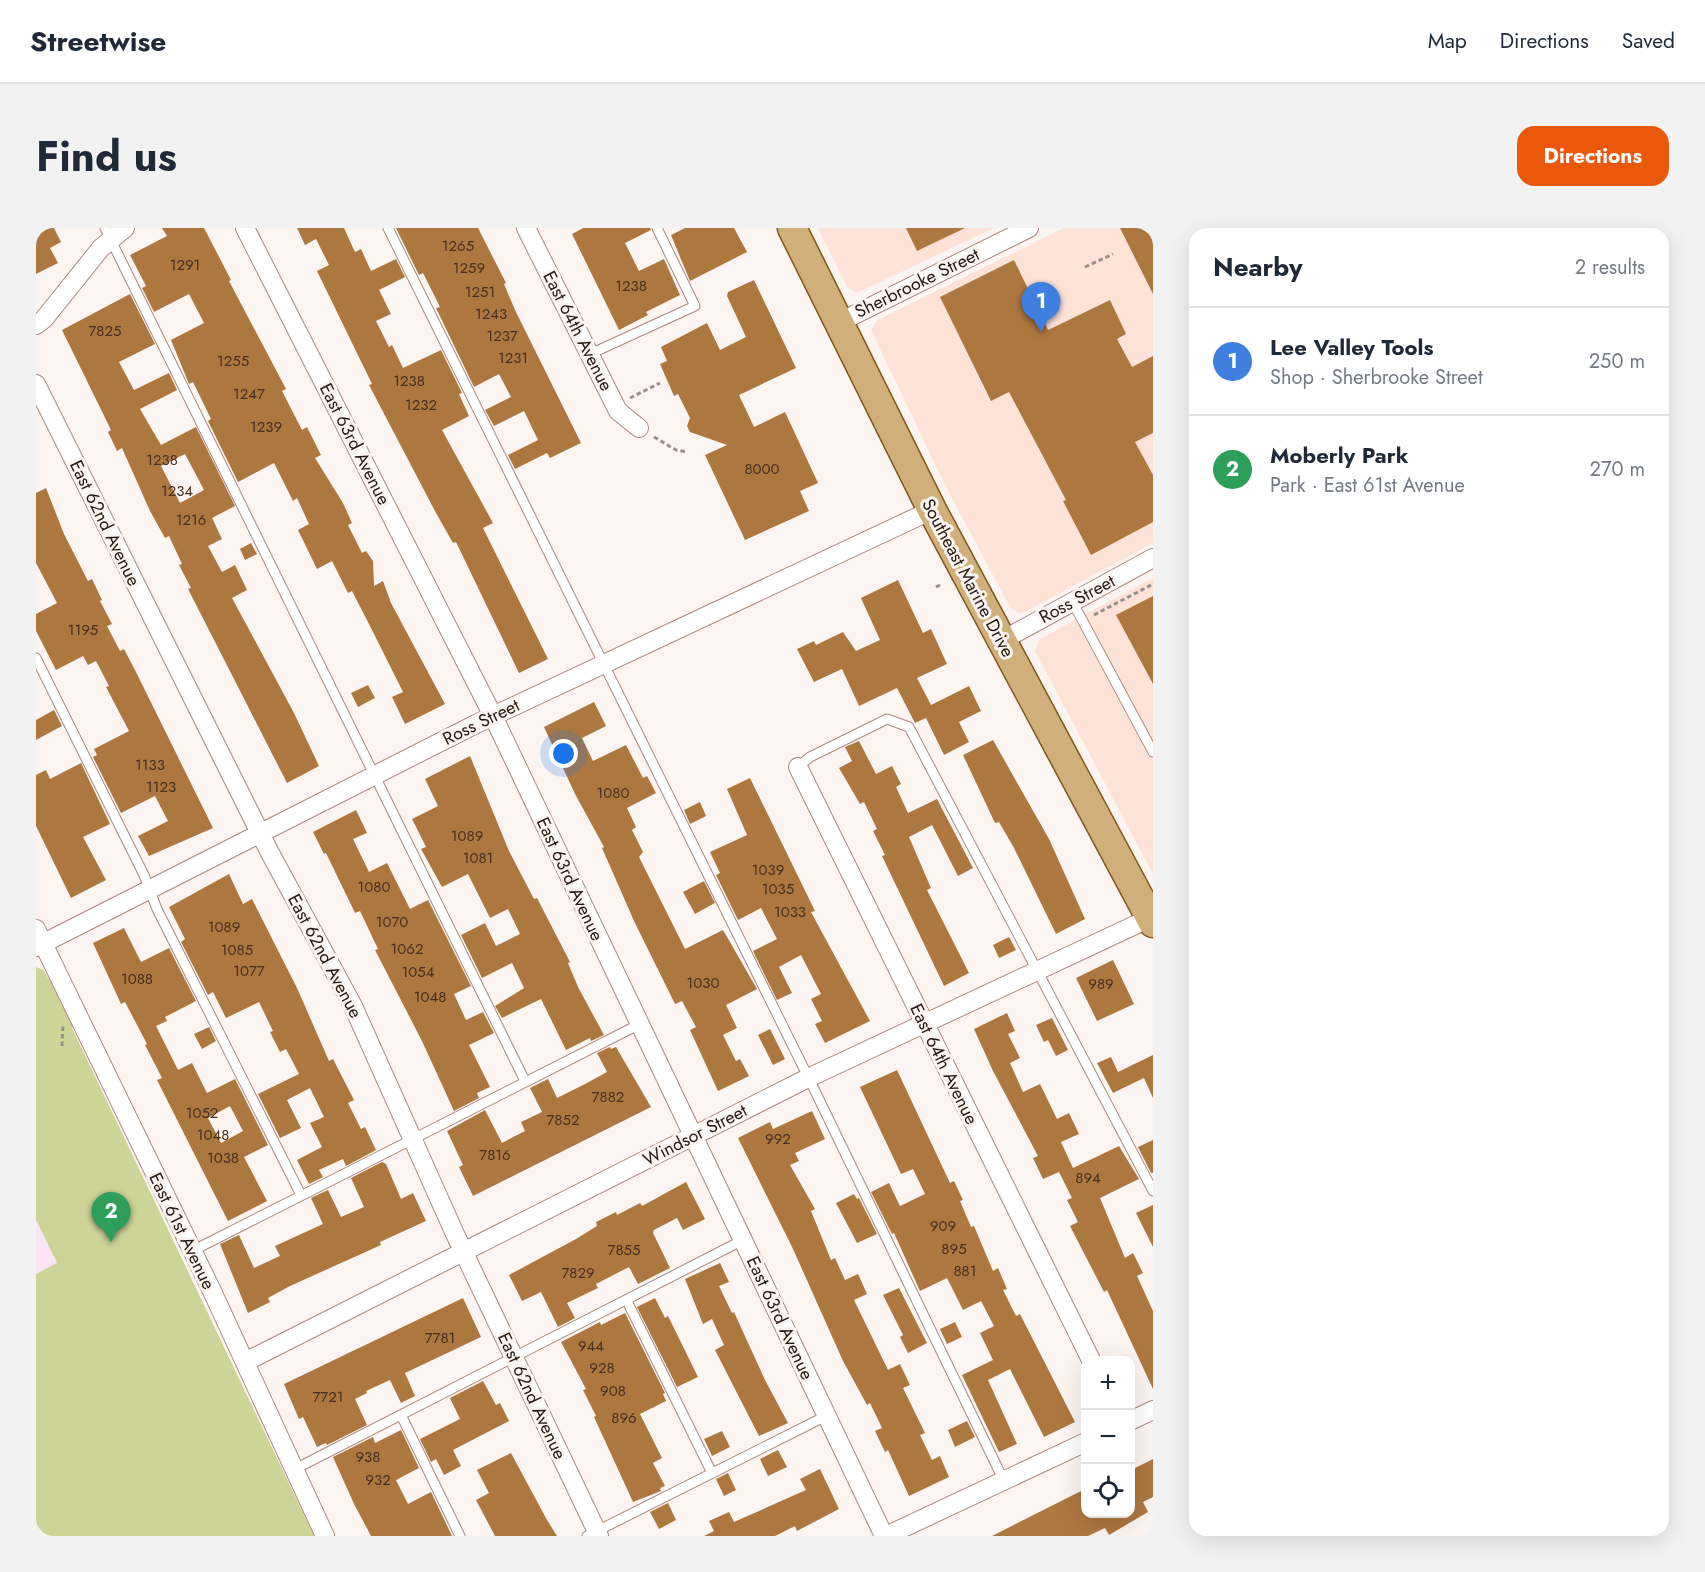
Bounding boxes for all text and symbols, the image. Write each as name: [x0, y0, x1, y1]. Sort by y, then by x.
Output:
text: Streetwise: [30, 21, 166, 62]
text: Map: [1428, 26, 1467, 56]
text: Directions: [1500, 26, 1589, 56]
text: Saved: [1622, 26, 1675, 56]
text: Find us: [36, 126, 177, 187]
button: Directions: [1517, 126, 1669, 186]
house number: 1265: [442, 235, 474, 257]
street label: Sherbrooke Street: [850, 241, 984, 324]
text: Nearby: [1213, 248, 1302, 286]
text: 2 results: [1575, 253, 1645, 282]
house number: 1291: [170, 254, 200, 276]
house number: 1259: [453, 257, 485, 279]
street label: East 64th Avenue: [537, 266, 619, 396]
house number: 1238: [615, 275, 647, 297]
house number: 1251: [465, 281, 495, 303]
pin: 1: [1022, 282, 1060, 332]
house number: 1243: [475, 303, 507, 325]
house number: 7825: [88, 320, 122, 342]
house number: 1237: [486, 325, 518, 347]
text: Lee Valley Tools: [1270, 331, 1434, 363]
house number: 1231: [498, 347, 528, 369]
text: 1: [1227, 347, 1238, 376]
text: 250 m: [1589, 347, 1645, 376]
house number: 1255: [217, 350, 249, 372]
text: Shop · Sherbrooke Street: [1270, 363, 1483, 392]
house number: 1238: [393, 370, 425, 392]
street label: East 63rd Avenue: [313, 379, 397, 509]
house number: 1247: [233, 383, 265, 405]
house number: 1232: [405, 394, 437, 416]
house number: 1239: [250, 416, 282, 438]
text: Moberly Park: [1270, 439, 1408, 471]
house number: 1238: [146, 449, 178, 471]
text: 2: [1226, 455, 1239, 484]
text: 270 m: [1590, 455, 1645, 484]
street label: East 62nd Avenue: [63, 456, 147, 590]
house number: 8000: [744, 458, 780, 480]
text: Park · East 61st Avenue: [1270, 471, 1465, 500]
house number: 1234: [161, 480, 193, 502]
street label: Southeast Marine Drive: [915, 494, 1021, 662]
house number: 1216: [176, 509, 206, 531]
street label: Ross Street: [1034, 568, 1120, 630]
house number: 1195: [68, 619, 98, 641]
street label: Ross Street: [438, 692, 525, 752]
your location: [549, 739, 578, 768]
house number: 1133: [135, 754, 165, 776]
house number: 1123: [146, 776, 176, 798]
house number: 1080: [597, 782, 629, 804]
street label: East 63rd Avenue: [530, 813, 610, 945]
house number: 1089: [451, 825, 483, 847]
house number: 1081: [463, 847, 493, 869]
house number: 1039: [752, 859, 784, 881]
house number: 1080: [358, 876, 390, 898]
house number: 1035: [762, 878, 794, 900]
street label: East 62nd Avenue: [281, 889, 369, 1023]
house number: 1033: [774, 901, 806, 923]
house number: 1070: [376, 911, 408, 933]
house number: 1089: [208, 916, 240, 938]
house number: 1062: [391, 938, 423, 960]
house number: 1085: [221, 939, 253, 961]
house number: 1077: [233, 960, 265, 982]
house number: 1054: [402, 961, 435, 983]
house number: 1088: [121, 968, 153, 990]
house number: 1030: [687, 972, 719, 994]
house number: 989: [1088, 973, 1114, 995]
house number: 1048: [414, 986, 446, 1008]
street label: East 64th Avenue: [903, 999, 985, 1129]
house number: 7882: [592, 1086, 624, 1108]
street label: Windsor Street: [638, 1097, 752, 1172]
house number: 1052: [186, 1102, 218, 1124]
house number: 7852: [546, 1109, 580, 1131]
house number: 1048: [197, 1124, 229, 1146]
house number: 992: [765, 1128, 791, 1150]
house number: 7816: [479, 1144, 511, 1166]
house number: 1038: [207, 1147, 239, 1169]
house number: 894: [1075, 1167, 1101, 1189]
street label: East 61st Avenue: [142, 1168, 222, 1294]
pin: 2: [92, 1192, 130, 1242]
house number: 909: [930, 1215, 956, 1237]
house number: 895: [941, 1238, 967, 1260]
house number: 7855: [608, 1239, 641, 1261]
street label: East 63rd Avenue: [740, 1252, 820, 1384]
house number: 881: [953, 1260, 977, 1282]
house number: 7829: [561, 1262, 595, 1284]
house number: 7781: [425, 1327, 455, 1349]
street label: East 62nd Avenue: [491, 1328, 573, 1464]
house number: 944: [578, 1335, 604, 1357]
map controls: [1081, 1356, 1135, 1518]
button: +: [1081, 1356, 1135, 1410]
house number: 928: [589, 1357, 615, 1379]
house number: 908: [600, 1380, 626, 1402]
house number: 7721: [312, 1386, 344, 1408]
house number: 896: [611, 1407, 637, 1429]
button: −: [1081, 1410, 1135, 1464]
house number: 938: [355, 1446, 381, 1468]
button: locate: [1081, 1464, 1135, 1518]
house number: 932: [365, 1469, 391, 1491]

